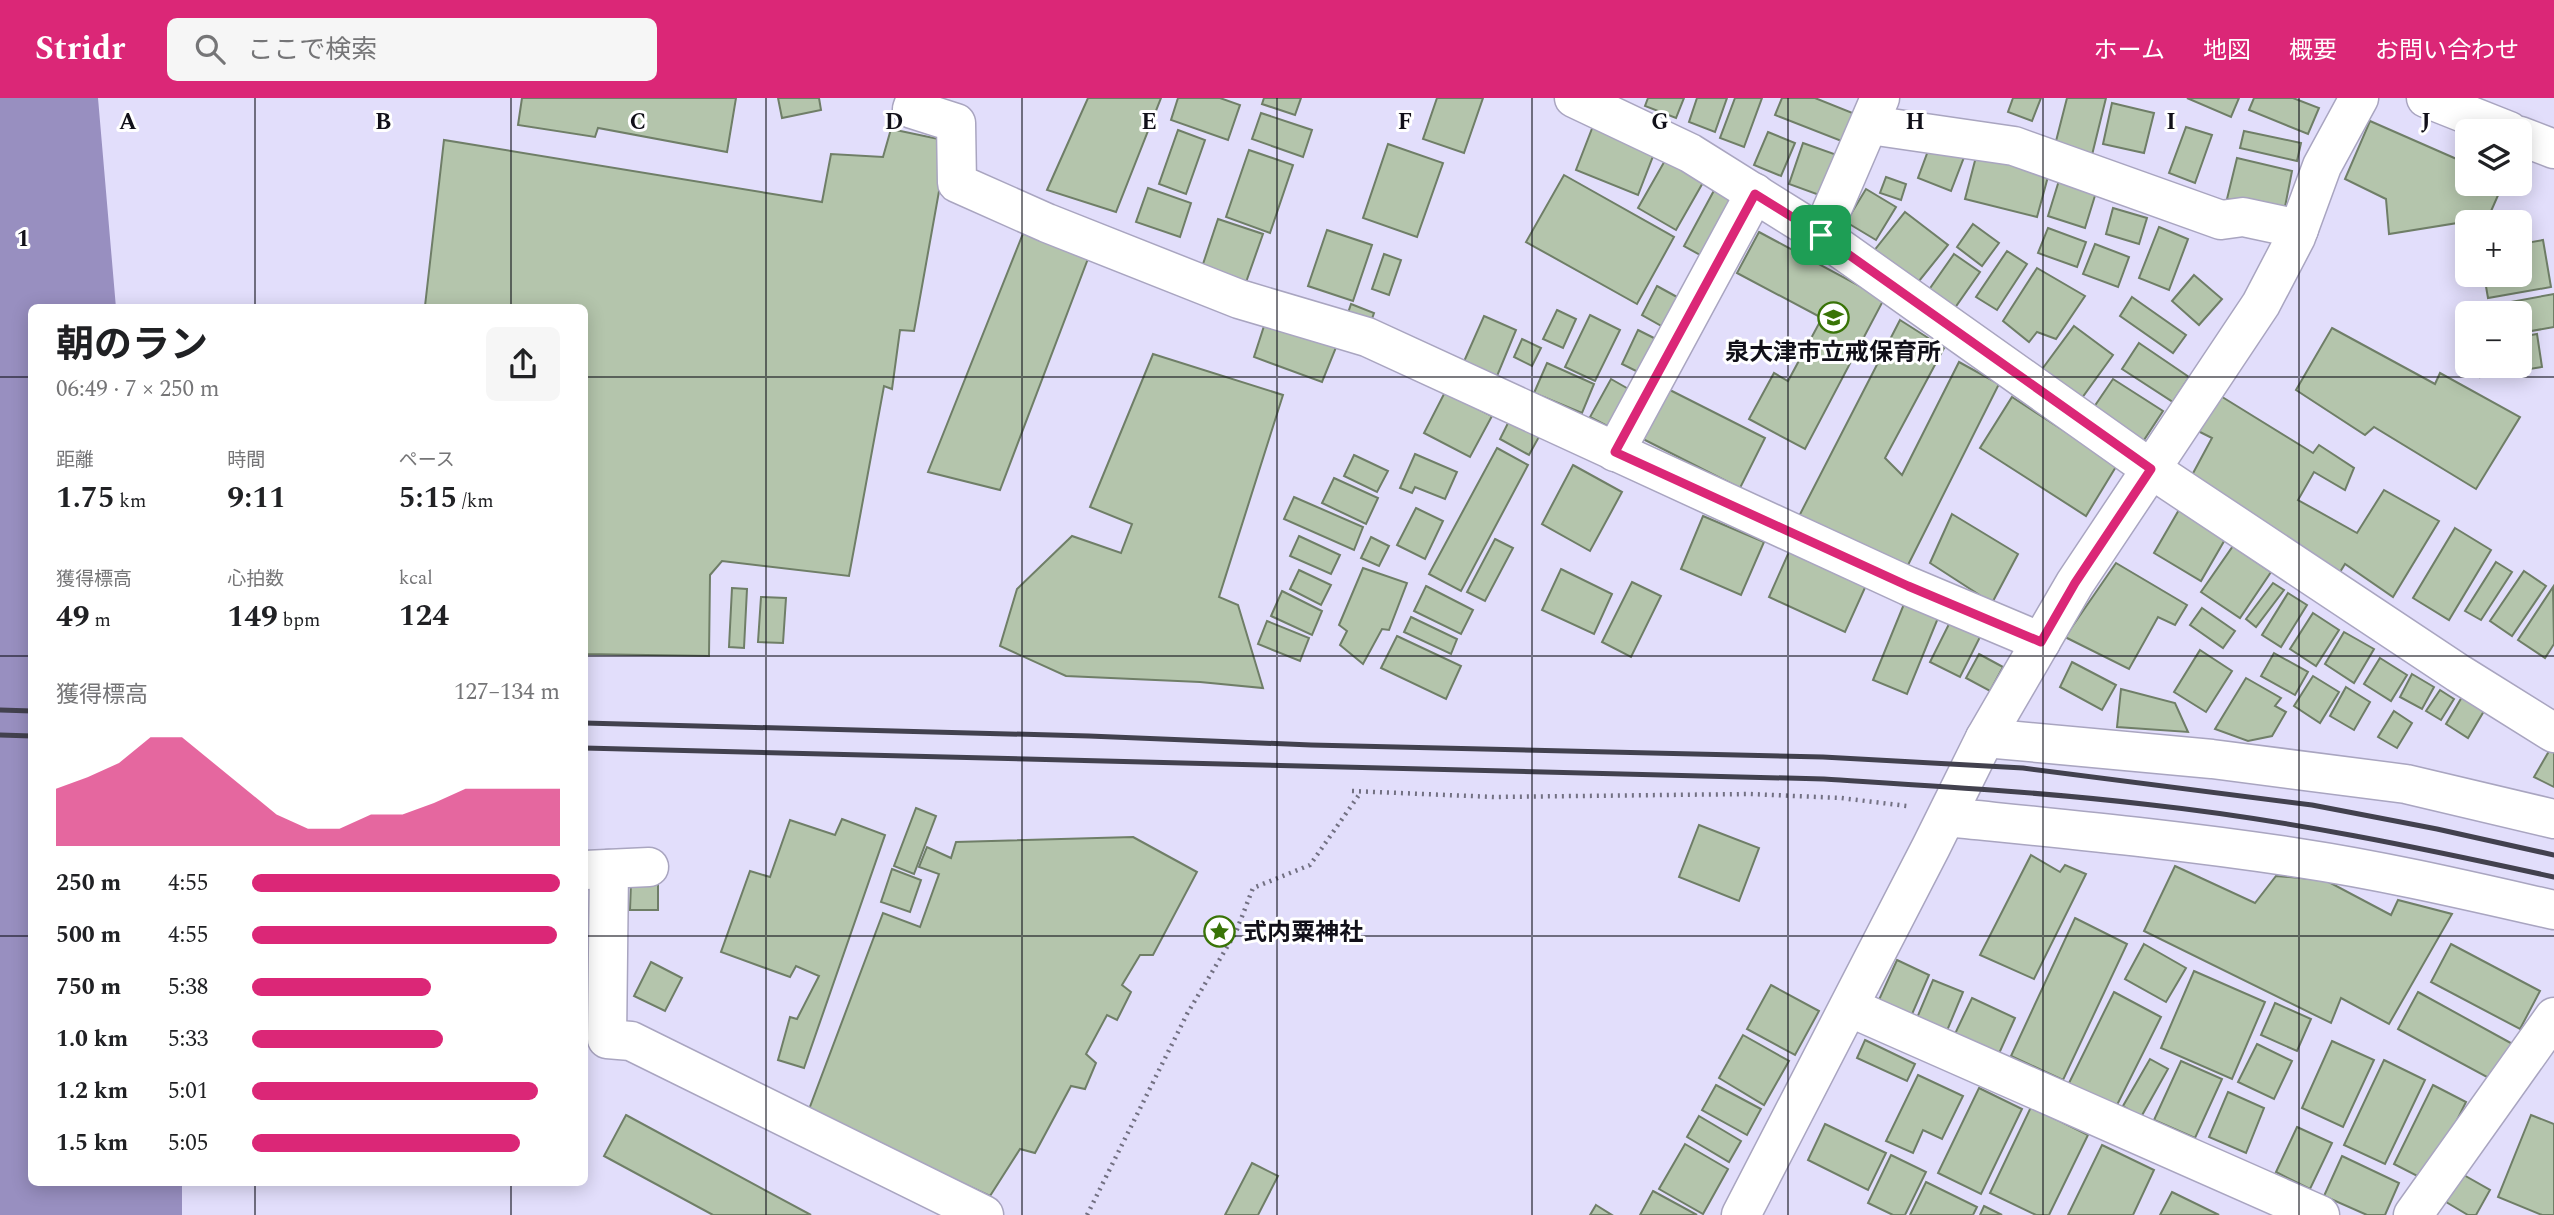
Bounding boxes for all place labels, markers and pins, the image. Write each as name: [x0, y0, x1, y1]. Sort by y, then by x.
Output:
pin: [1791, 205, 1851, 265]
school or university icon: 泉大津市立戒保育所: [1816, 301, 1850, 335]
place label: 泉大津市立戒保育所: [1725, 335, 1941, 371]
place icon: 式内粟神社: [1203, 915, 1237, 949]
place label: 式内粟神社: [1243, 915, 1363, 951]

